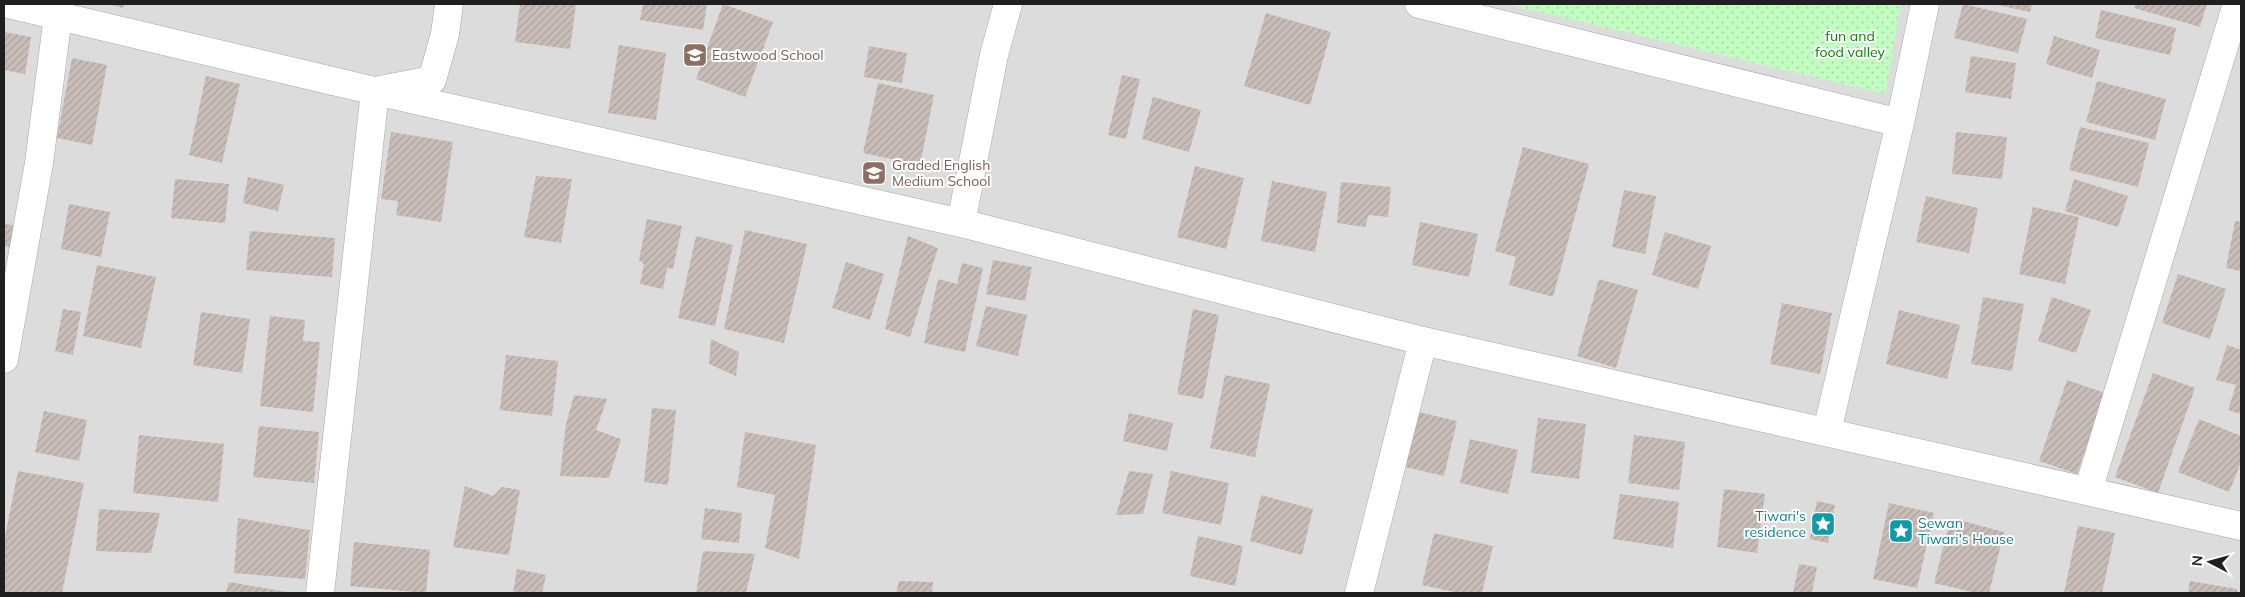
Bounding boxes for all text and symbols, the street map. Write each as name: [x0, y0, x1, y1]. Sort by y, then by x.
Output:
park label: fun and food valley: [1815, 27, 1886, 61]
school or university icon: Eastwood School: [682, 42, 708, 68]
place label: Eastwood School: [712, 46, 824, 64]
place label: Graded English Medium School: [892, 156, 991, 190]
school or university icon: Graded English Medium School: [861, 160, 887, 186]
place label: Tiwari's residence: [1744, 507, 1806, 541]
place icon: Tiwari's residence: [1810, 511, 1836, 537]
place label: Sewan Tiwari's House: [1918, 514, 2014, 548]
place icon: Sewan Tiwari's House: [1888, 518, 1914, 544]
north arrow: [2185, 537, 2235, 587]
text: N: [2188, 554, 2207, 567]

